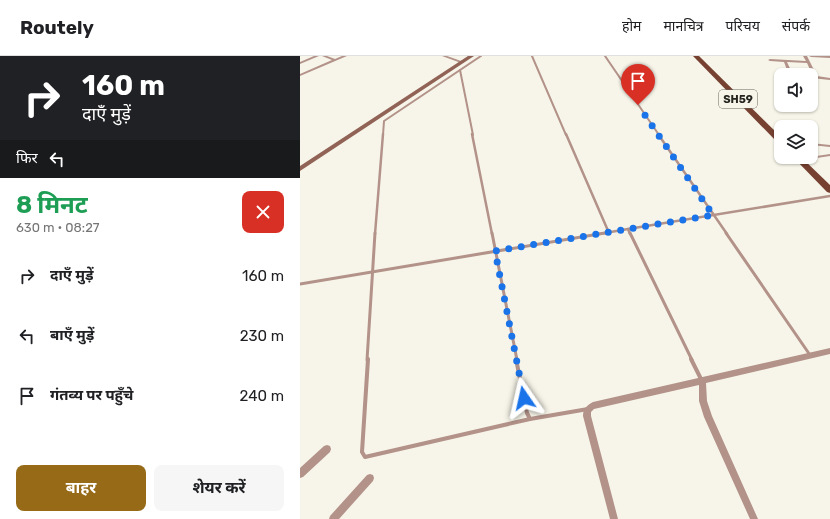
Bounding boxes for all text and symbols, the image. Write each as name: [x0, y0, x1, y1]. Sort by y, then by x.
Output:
text: Routely: [20, 16, 94, 39]
text: होम: [622, 18, 641, 35]
text: मानचित्र: [663, 18, 704, 35]
text: परिचय: [726, 18, 760, 35]
text: संपर्क: [782, 18, 810, 35]
pin: [621, 64, 655, 105]
map controls: [774, 68, 818, 164]
button: sound: [774, 68, 818, 112]
text: 160 m: [82, 69, 165, 102]
icon: arrive: [627, 70, 649, 92]
icon: right: [16, 72, 68, 124]
road number: SH59: [719, 90, 757, 108]
text: दाएँ मुड़ें: [82, 103, 131, 125]
button: layers: [774, 120, 818, 164]
icon: left: [46, 148, 68, 170]
text: फिर: [16, 149, 38, 167]
text: 8 मिनट: [16, 191, 88, 219]
button: close: [242, 191, 284, 233]
text: 630 m · 08:27: [16, 220, 99, 235]
icon: right: [16, 265, 38, 287]
text: दाएँ मुड़ें: [50, 266, 93, 284]
text: 160 m: [242, 267, 284, 285]
icon: left: [16, 325, 38, 347]
text: बाएँ मुड़ें: [50, 326, 94, 344]
text: 230 m: [240, 327, 284, 345]
position arrow: [503, 377, 545, 419]
icon: arrive: [16, 385, 38, 407]
text: गंतव्य पर पहुँचे: [50, 386, 134, 404]
text: 240 m: [239, 387, 284, 405]
button: बाहर: [16, 465, 146, 511]
button: शेयर करें: [154, 465, 284, 511]

